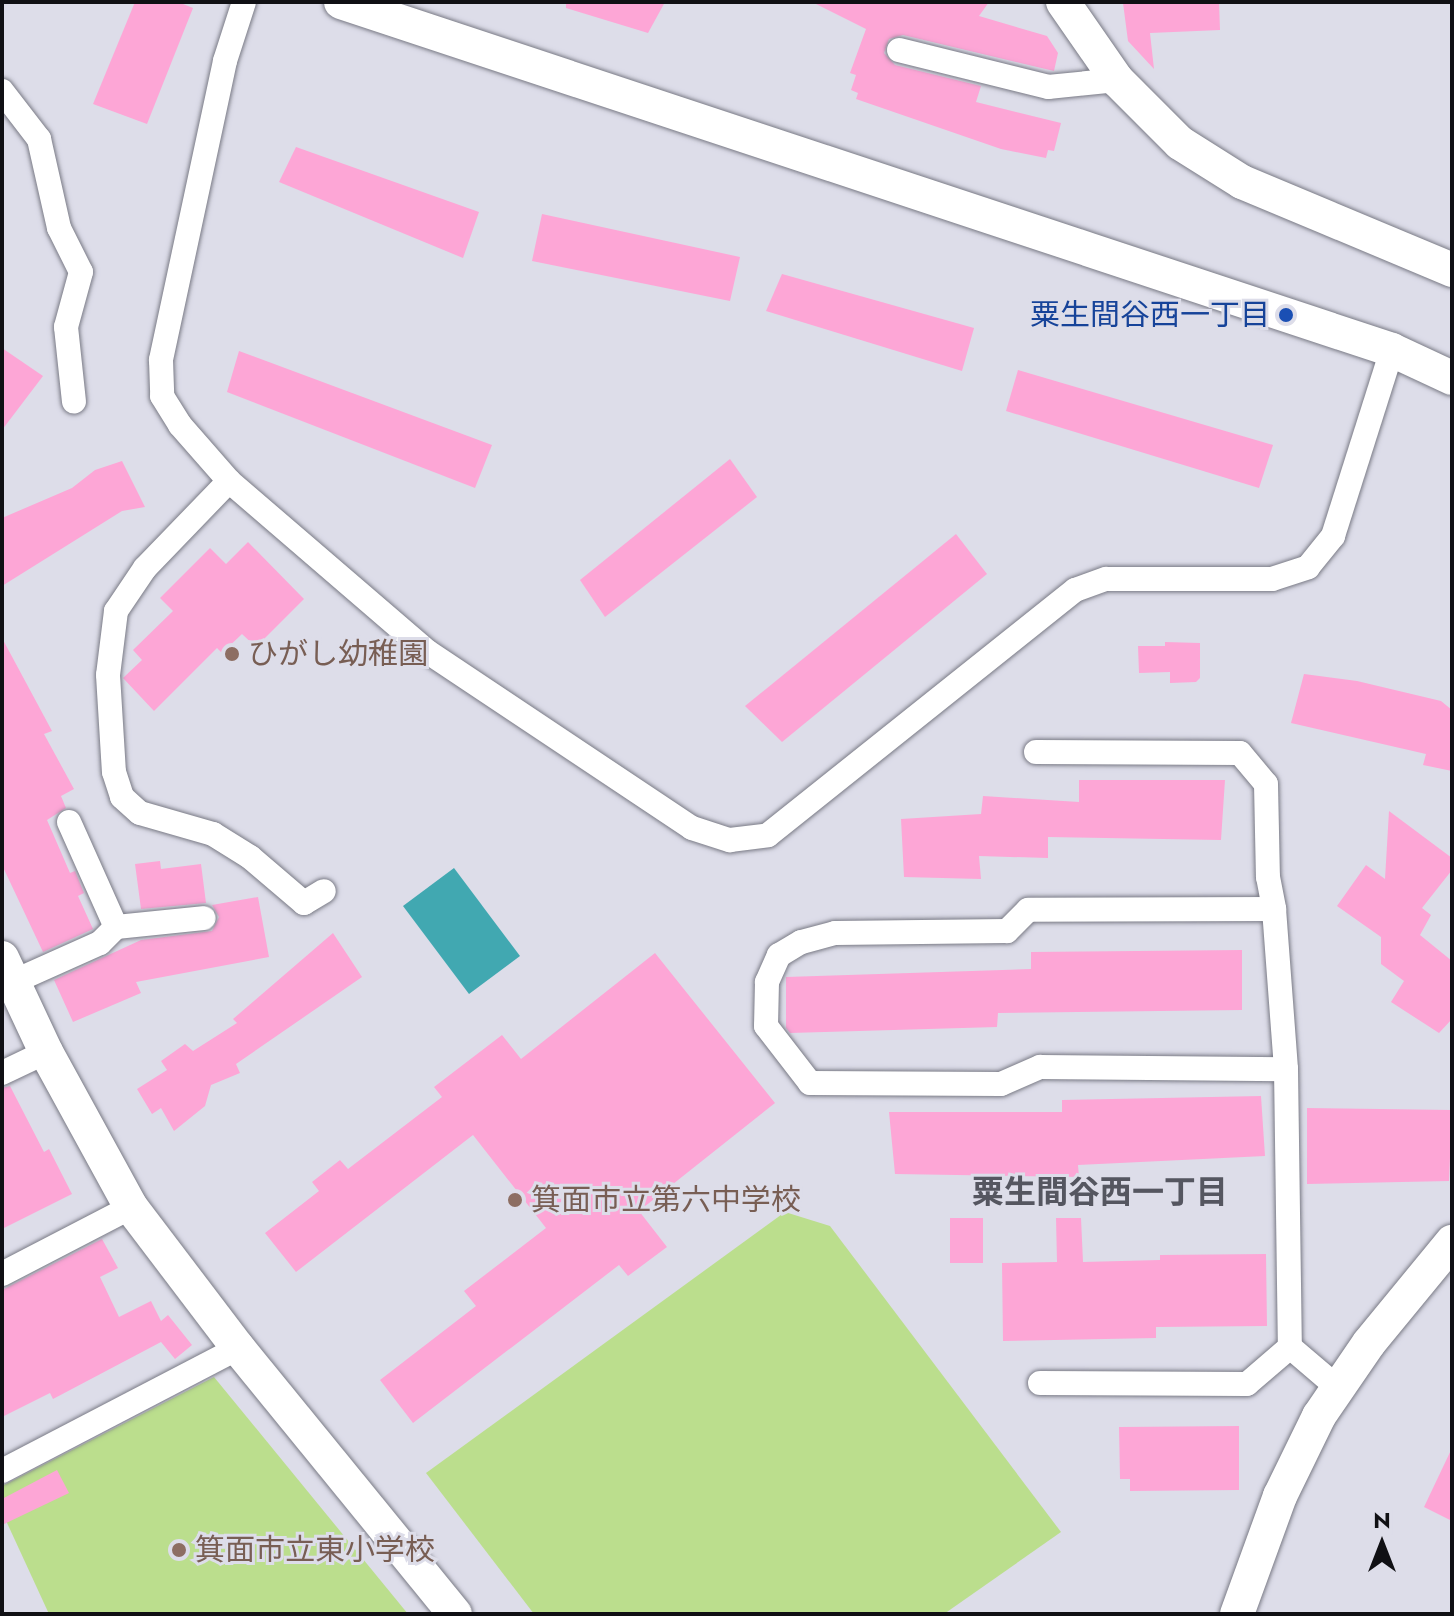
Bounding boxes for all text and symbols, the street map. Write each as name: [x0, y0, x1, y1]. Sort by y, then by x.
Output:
place label: 粟生間谷西一丁目: [1030, 297, 1270, 333]
marker: 粟生間谷西一丁目: [1277, 306, 1295, 324]
place label: ひがし幼稚園: [248, 636, 428, 672]
marker: ひがし幼稚園: [223, 645, 241, 663]
district label: 粟生間谷西一丁目: [972, 1173, 1228, 1211]
place label: 箕面市立第六中学校: [531, 1182, 801, 1218]
marker: 箕面市立第六中学校: [506, 1191, 524, 1209]
north arrow: [1342, 1504, 1422, 1584]
text: N: [1373, 1504, 1391, 1536]
place label: 箕面市立東小学校: [195, 1532, 435, 1568]
marker: 箕面市立東小学校: [170, 1541, 188, 1559]

